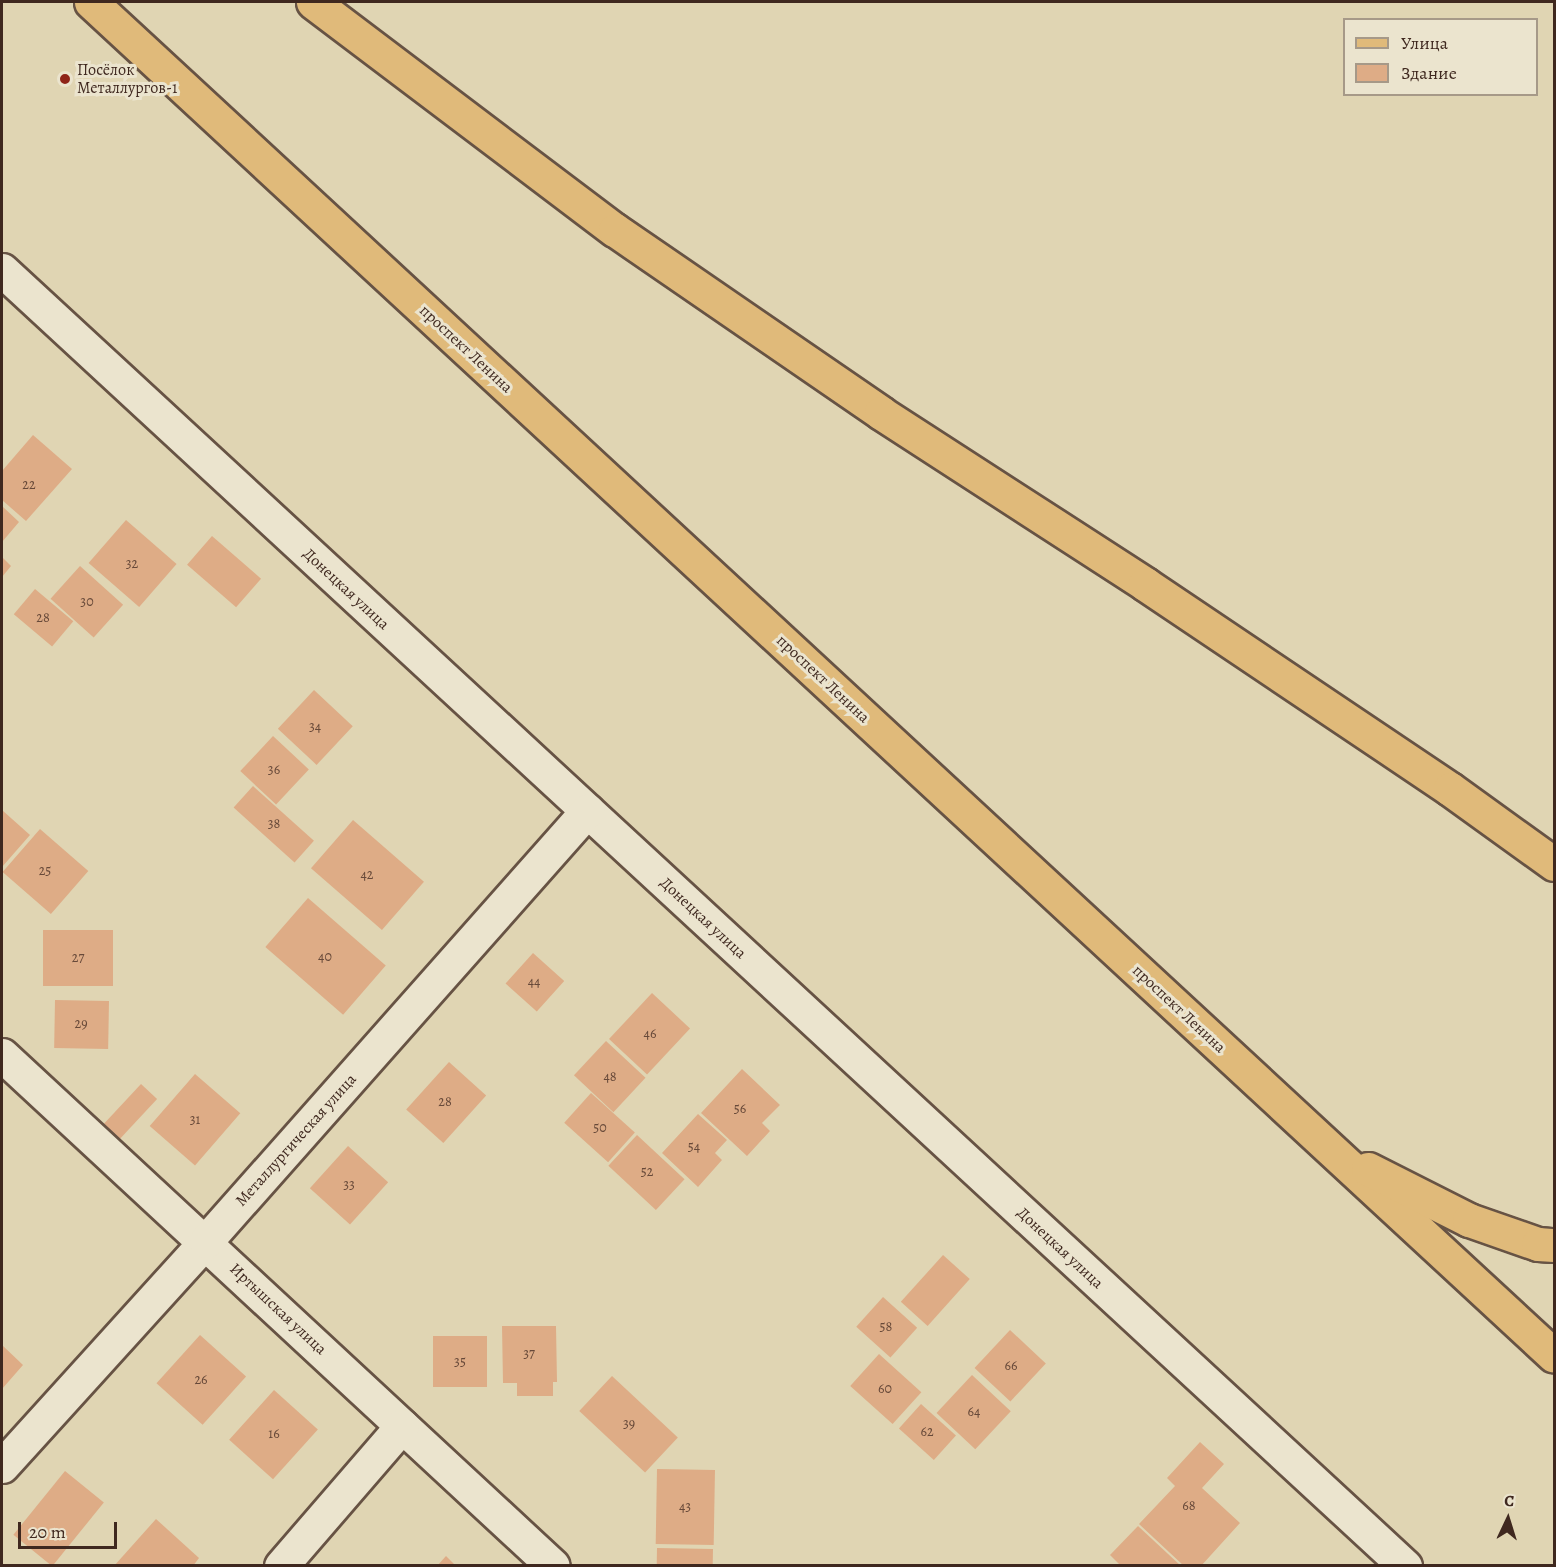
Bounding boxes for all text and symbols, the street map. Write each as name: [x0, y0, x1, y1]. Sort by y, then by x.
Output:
legend: [1343, 18, 1538, 96]
text: Улица: [1401, 31, 1448, 55]
place label: Посёлок Металлургов-1: [77, 60, 177, 98]
text: Здание: [1401, 61, 1457, 85]
marker: Посёлок Металлургов-1: [58, 72, 72, 86]
street label: проспект Ленина: [415, 301, 517, 397]
house number: 22: [22, 477, 36, 493]
street label: Донецкая улица: [299, 544, 393, 634]
house number: 32: [126, 556, 138, 572]
house number: 30: [80, 594, 94, 610]
house number: 28: [36, 610, 50, 626]
street label: проспект Ленина: [772, 631, 874, 727]
house number: 34: [309, 719, 321, 735]
house number: 36: [268, 762, 280, 778]
house number: 38: [268, 816, 280, 832]
house number: 25: [39, 863, 51, 879]
house number: 42: [361, 867, 373, 883]
street label: Донецкая улица: [656, 873, 750, 963]
house number: 40: [318, 949, 332, 965]
house number: 27: [72, 950, 84, 966]
street label: проспект Ленина: [1128, 961, 1230, 1057]
house number: 44: [528, 974, 540, 990]
house number: 29: [74, 1016, 88, 1032]
house number: 46: [644, 1026, 656, 1042]
house number: 48: [603, 1069, 617, 1085]
street label: Металлургическая улица: [231, 1070, 361, 1210]
house number: 28: [438, 1094, 452, 1110]
house number: 56: [734, 1101, 746, 1117]
house number: 31: [190, 1112, 200, 1128]
house number: 50: [593, 1120, 607, 1136]
house number: 54: [688, 1139, 700, 1155]
house number: 52: [641, 1164, 653, 1180]
house number: 33: [343, 1177, 355, 1193]
street label: Донецкая улица: [1013, 1203, 1107, 1293]
street label: Иртышская улица: [226, 1259, 330, 1359]
house number: 58: [880, 1319, 892, 1335]
house number: 37: [523, 1346, 535, 1362]
house number: 35: [454, 1354, 466, 1370]
house number: 66: [1005, 1358, 1017, 1374]
house number: 26: [194, 1372, 208, 1388]
house number: 60: [878, 1381, 892, 1397]
house number: 64: [968, 1404, 980, 1420]
house number: 39: [623, 1416, 635, 1432]
house number: 62: [920, 1424, 934, 1440]
house number: 16: [268, 1426, 280, 1442]
north arrow: [1478, 1489, 1538, 1549]
text: С: [1504, 1490, 1515, 1512]
house number: 68: [1182, 1498, 1196, 1514]
house number: 43: [679, 1499, 691, 1515]
scale bar: [21, 1510, 120, 1548]
text: 20 m: [29, 1520, 66, 1544]

